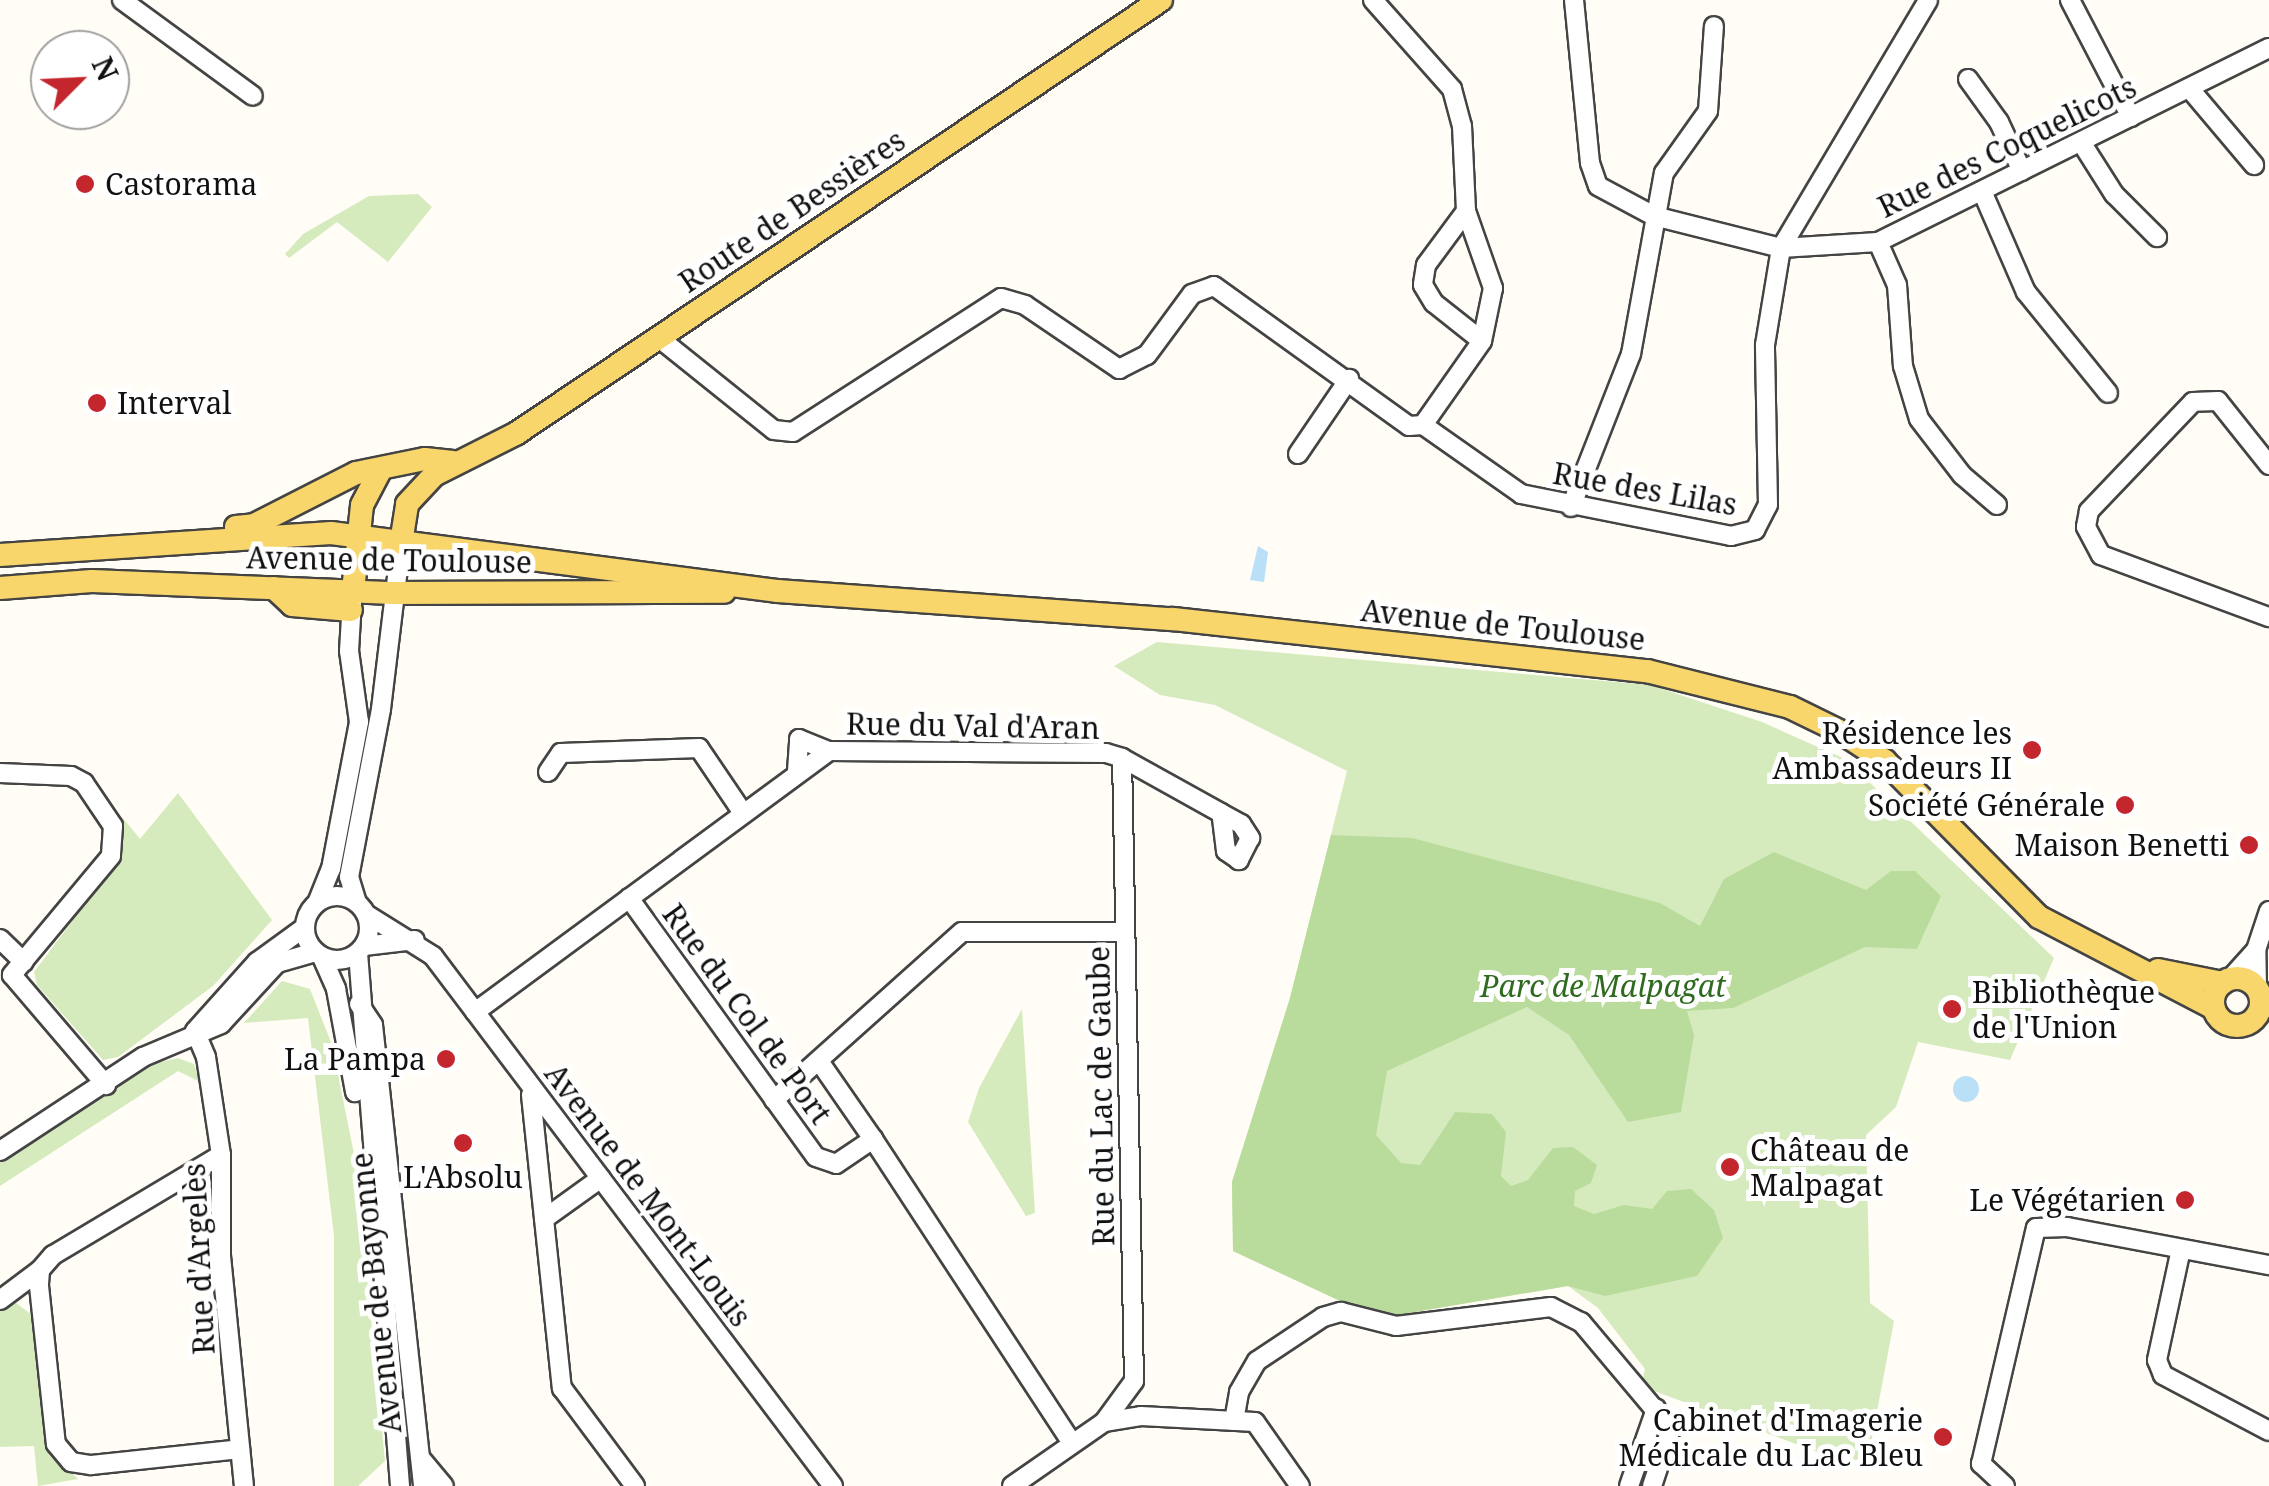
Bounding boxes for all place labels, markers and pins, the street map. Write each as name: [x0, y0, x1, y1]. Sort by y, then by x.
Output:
place label: Castorama: [105, 166, 257, 202]
marker: Castorama: [74, 173, 96, 195]
place label: Interval: [117, 385, 232, 421]
marker: Interval: [86, 392, 108, 414]
place label: Résidence les Ambassadeurs II: [1772, 715, 2012, 786]
marker: Résidence les Ambassadeurs II: [2021, 739, 2043, 761]
place label: Société Générale: [1868, 787, 2105, 823]
marker: Société Générale: [2114, 794, 2136, 816]
place label: Maison Benetti: [2015, 827, 2229, 863]
marker: Maison Benetti: [2238, 834, 2260, 856]
place label: Bibliothèque de l'Union: [1972, 974, 2155, 1044]
marker: Bibliothèque de l'Union: [1941, 998, 1963, 1020]
place label: La Pampa: [284, 1041, 426, 1077]
marker: La Pampa: [435, 1048, 457, 1070]
marker: L'Absolu: [452, 1132, 474, 1154]
place label: Château de Malpagat: [1750, 1132, 1909, 1202]
marker: Château de Malpagat: [1719, 1156, 1741, 1178]
place label: L'Absolu: [403, 1159, 523, 1195]
place label: Le Végétarien: [1969, 1182, 2165, 1218]
marker: Le Végétarien: [2174, 1189, 2196, 1211]
place label: Cabinet d'Imagerie Médicale du Lac Bleu: [1619, 1402, 1923, 1472]
marker: Cabinet d'Imagerie Médicale du Lac Bleu: [1932, 1426, 1954, 1448]

